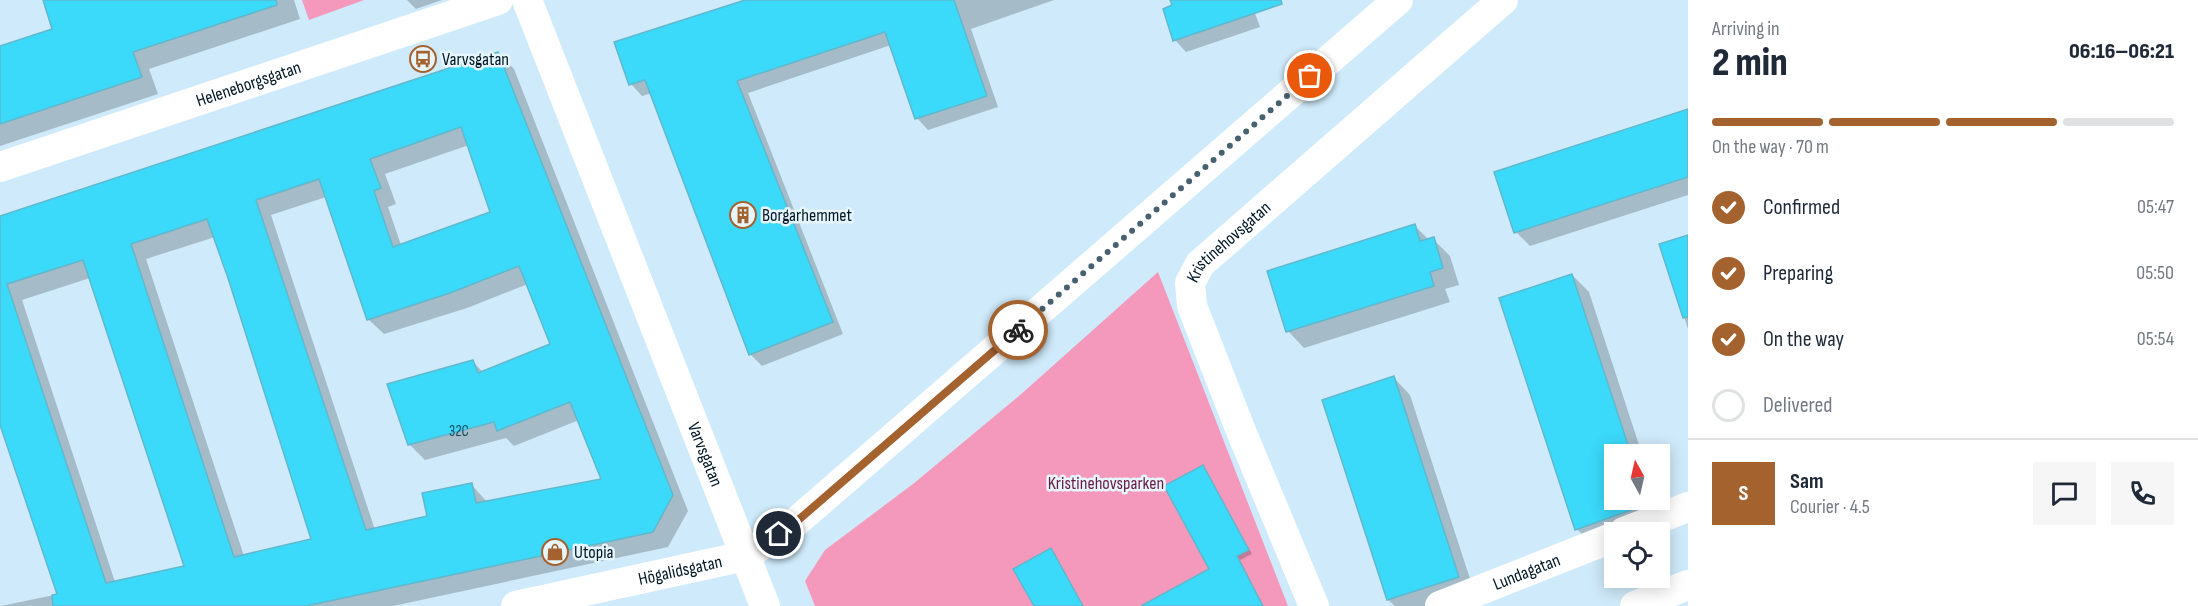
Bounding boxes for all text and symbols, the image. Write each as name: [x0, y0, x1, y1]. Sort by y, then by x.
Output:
text: Arriving in: [1712, 17, 1780, 41]
text: 06:16–06:21: [2069, 38, 2174, 65]
text: 2 min: [1712, 40, 1788, 87]
bus stop icon: Varvsgatan: [408, 44, 438, 74]
place label: Varvsgatan: [442, 49, 509, 70]
pin: [1284, 50, 1335, 101]
street label: Heleneborgsgatan: [193, 56, 303, 111]
icon: bag: [1293, 59, 1326, 92]
text: On the way · 70 m: [1712, 135, 1829, 159]
icon: check: [1712, 191, 1745, 224]
text: Confirmed: [1763, 194, 1840, 221]
text: 05:47: [2137, 195, 2174, 219]
street label: Kristinehovsgatan: [1182, 197, 1275, 286]
building icon: Borgarhemmet: [728, 200, 758, 230]
place label: Borgarhemmet: [762, 205, 852, 226]
icon: check: [1712, 257, 1745, 290]
text: Preparing: [1763, 260, 1833, 287]
text: 05:50: [2136, 261, 2174, 285]
courier: [988, 300, 1048, 360]
icon: bike: [1002, 314, 1035, 347]
icon: check: [1712, 323, 1745, 356]
text: On the way: [1763, 326, 1844, 353]
text: 05:54: [2137, 327, 2174, 351]
text: Delivered: [1763, 392, 1832, 419]
street label: Varvsgatan: [683, 419, 727, 489]
house number: 32C: [449, 422, 469, 441]
north arrow: [1604, 444, 1670, 510]
map controls: [1604, 444, 1670, 588]
button: chat: [2033, 462, 2096, 525]
button: phone: [2111, 462, 2174, 525]
text: Sam: [1790, 468, 1824, 495]
park label: Kristinehovsparken: [1048, 473, 1164, 494]
text: S: [1739, 480, 1748, 507]
text: Courier · 4.5: [1790, 495, 1870, 519]
pin: [753, 508, 804, 559]
icon: home: [762, 517, 795, 550]
button: locate: [1604, 522, 1670, 588]
shop icon: Utopia: [540, 537, 570, 567]
place label: Utopia: [574, 542, 614, 563]
street label: Lundagatan: [1490, 549, 1563, 594]
street label: Högalidsgatan: [636, 551, 724, 590]

